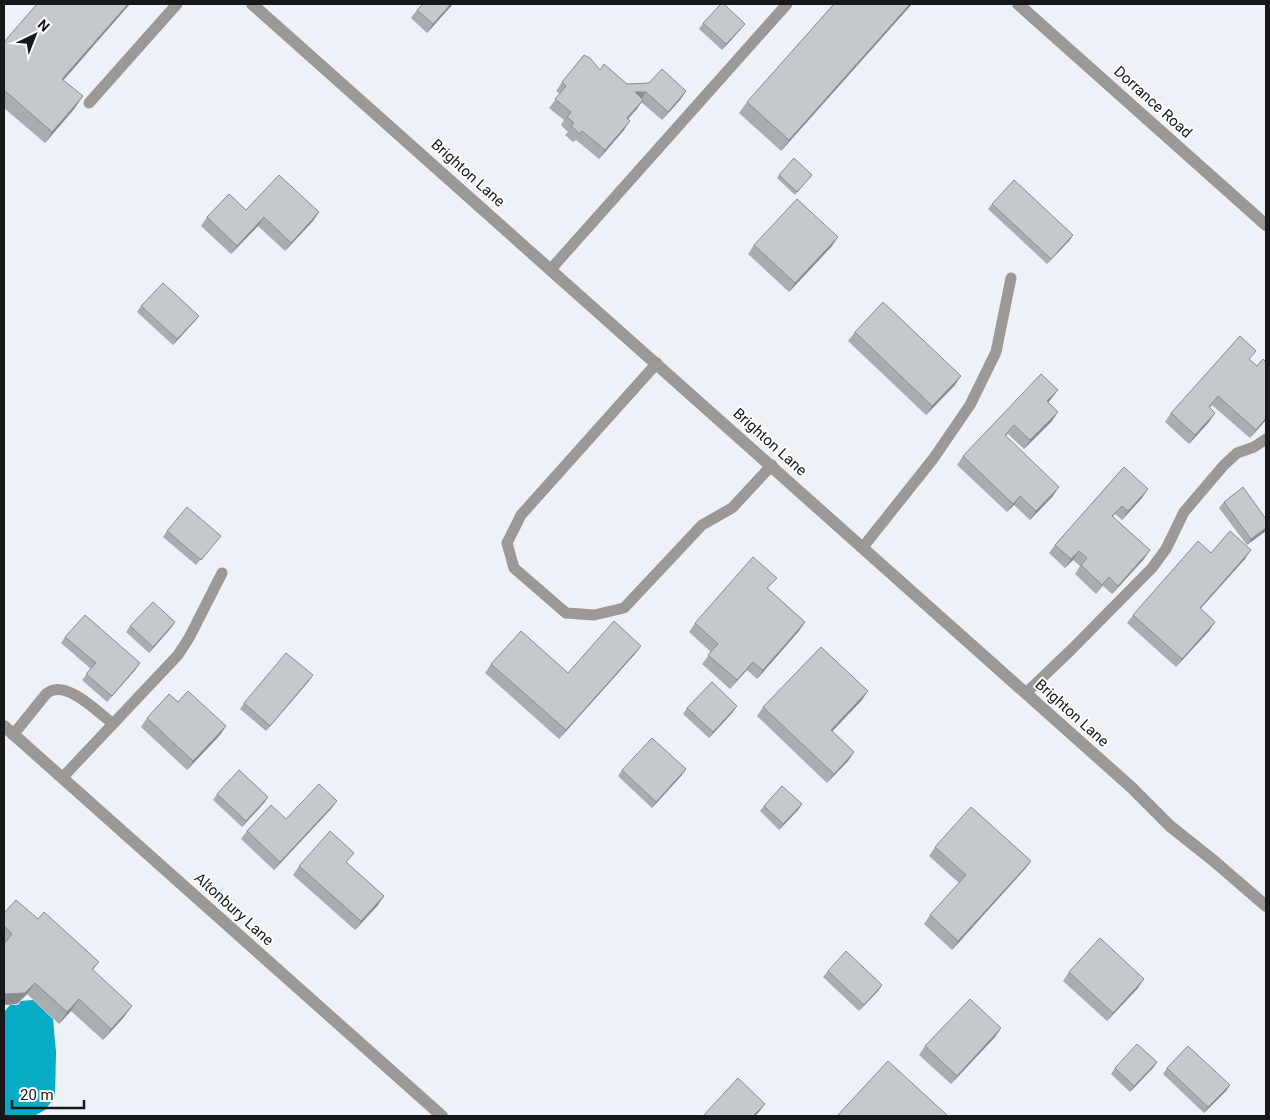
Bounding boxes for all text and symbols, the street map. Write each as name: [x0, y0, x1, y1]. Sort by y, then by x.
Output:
north arrow: [10, 10, 60, 60]
text: N: [35, 16, 53, 35]
street label: Dorrance Road: [1110, 62, 1196, 142]
street label: Brighton Lane: [428, 135, 508, 211]
street label: Brighton Lane: [730, 404, 810, 480]
street label: Brighton Lane: [1032, 675, 1112, 751]
street label: Altonbury Lane: [191, 869, 277, 949]
scale bar: [12, 1078, 85, 1110]
text: 20 m: [20, 1086, 54, 1104]

